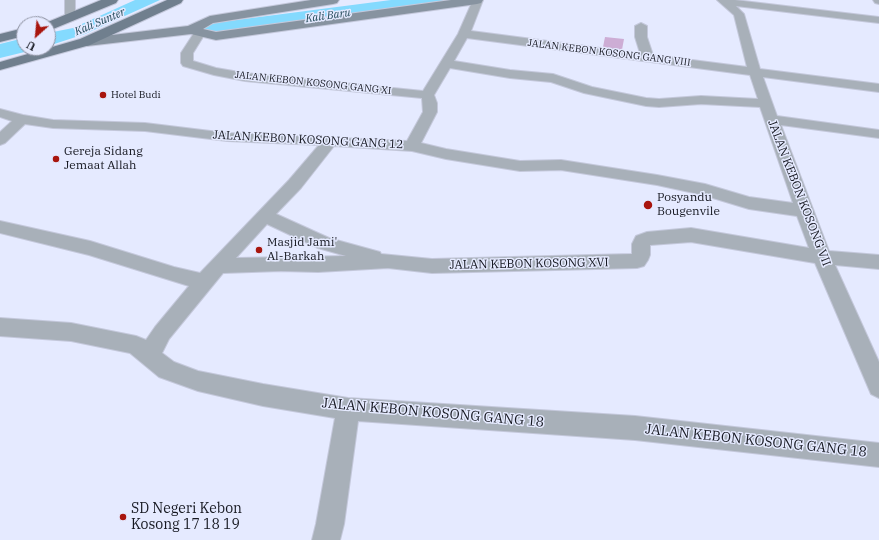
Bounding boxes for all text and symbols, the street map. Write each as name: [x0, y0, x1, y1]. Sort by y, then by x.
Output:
water label: Kali Sunter: [73, 5, 127, 39]
water label: Kali Baru: [305, 6, 351, 26]
north arrow: [16, 16, 56, 56]
street label: JALAN KEBON KOSONG GANG VIII: [527, 37, 691, 69]
text: U: [24, 38, 38, 54]
street label: JALAN KEBON KOSONG GANG XI: [234, 69, 392, 97]
place label: Hotel Budi: [111, 89, 161, 101]
marker: Hotel Budi: [98, 90, 108, 100]
street label: JALAN KEBON KOSONG VII: [764, 118, 834, 268]
street label: JALAN KEBON KOSONG GANG 12: [212, 128, 404, 152]
place label: Gereja Sidang Jemaat Allah: [64, 145, 143, 173]
marker: Gereja Sidang Jemaat Allah: [51, 154, 61, 164]
place label: Posyandu Bougenvile: [657, 191, 720, 219]
marker: Posyandu Bougenvile: [642, 199, 654, 211]
place label: Masjid Jami' Al-Barkah: [267, 236, 337, 264]
marker: Masjid Jami' Al-Barkah: [254, 245, 264, 255]
street label: JALAN KEBON KOSONG XVI: [449, 255, 609, 273]
street label: JALAN KEBON KOSONG GANG 18: [321, 395, 545, 431]
street label: JALAN KEBON KOSONG GANG 18: [644, 421, 868, 461]
place label: SD Negeri Kebon Kosong 17 18 19: [131, 501, 242, 534]
marker: SD Negeri Kebon Kosong 17 18 19: [118, 512, 128, 522]

